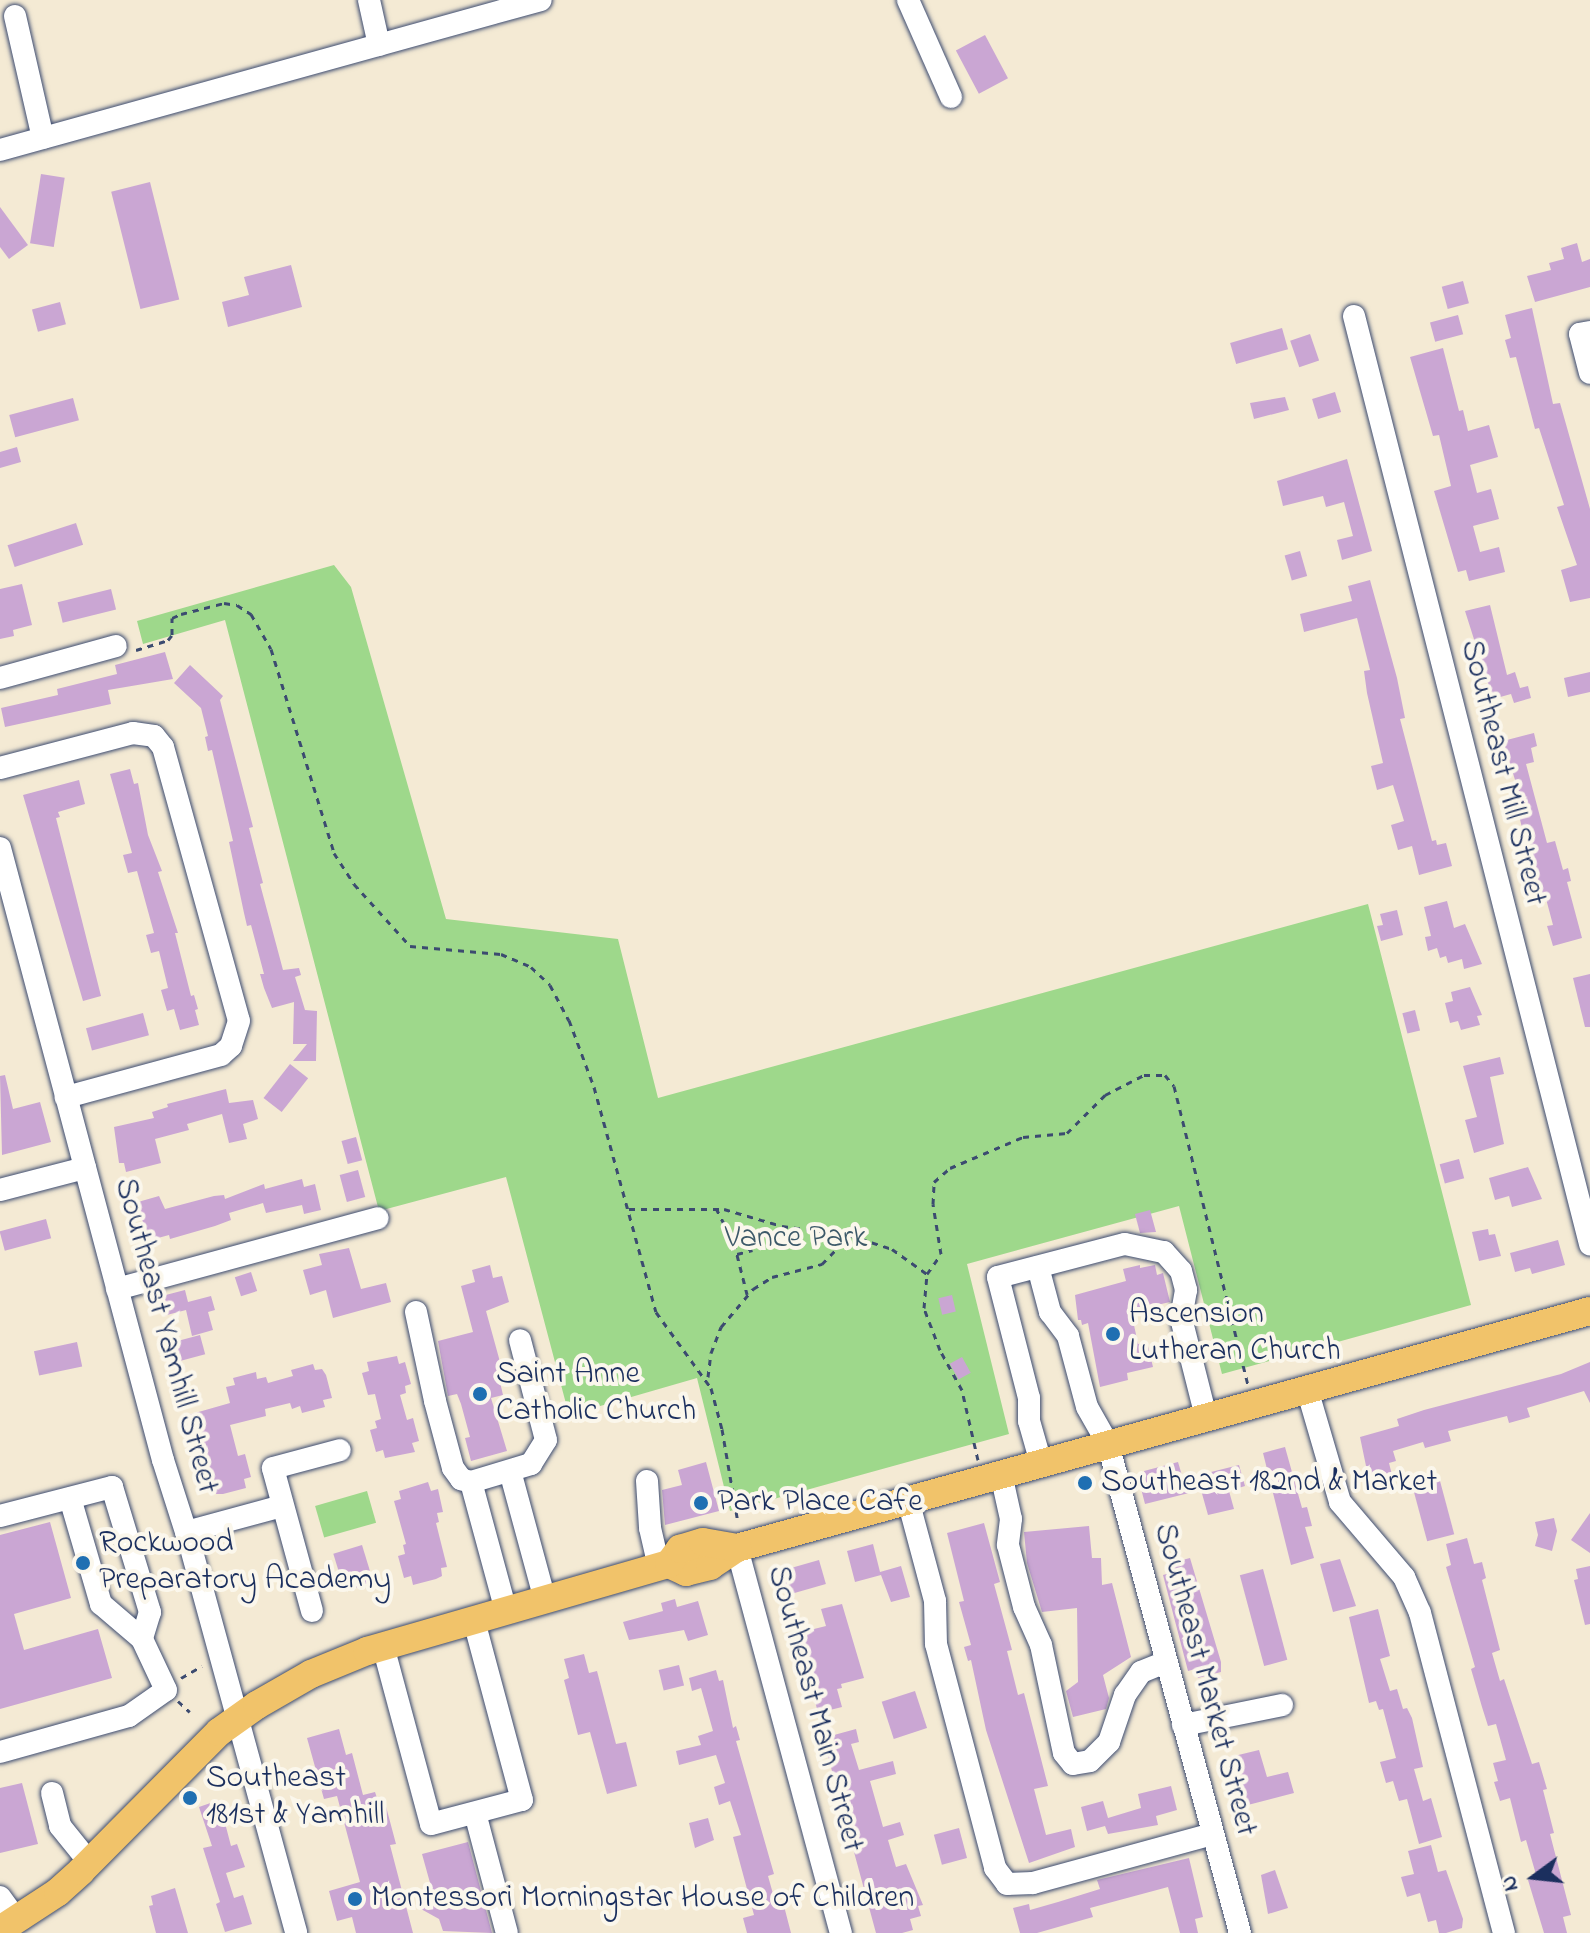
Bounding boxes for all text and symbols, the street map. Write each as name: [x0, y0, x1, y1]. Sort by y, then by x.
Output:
street label: Southeast Mill Street: [1450, 636, 1554, 910]
street label: Southeast Yamhill Street: [104, 1174, 226, 1498]
park label: Vance Park: [725, 1220, 867, 1258]
place label: Ascension Lutheran Church: [1129, 1297, 1341, 1372]
marker: Ascension Lutheran Church: [1104, 1325, 1122, 1343]
place label: Saint Anne Catholic Church: [496, 1357, 696, 1432]
marker: Saint Anne Catholic Church: [471, 1385, 489, 1403]
place label: Southeast 182nd & Market: [1101, 1464, 1437, 1502]
marker: Southeast 182nd & Market: [1076, 1474, 1094, 1492]
place label: Park Place Cafe: [717, 1484, 923, 1522]
marker: Park Place Cafe: [692, 1494, 710, 1512]
street label: Southeast Market Street: [1144, 1519, 1264, 1841]
place label: Rockwood Preparatory Academy: [99, 1526, 391, 1601]
marker: Rockwood Preparatory Academy: [74, 1554, 92, 1572]
street label: Southeast Main Street: [757, 1562, 871, 1856]
place label: Southeast 181st & Yamhill: [206, 1761, 385, 1836]
marker: Southeast 181st & Yamhill: [181, 1789, 199, 1807]
north arrow: [1494, 1837, 1574, 1917]
text: N: [1493, 1872, 1528, 1895]
place label: Montessori Morningstar House of Children: [371, 1880, 914, 1918]
marker: Montessori Morningstar House of Children: [346, 1890, 364, 1908]

